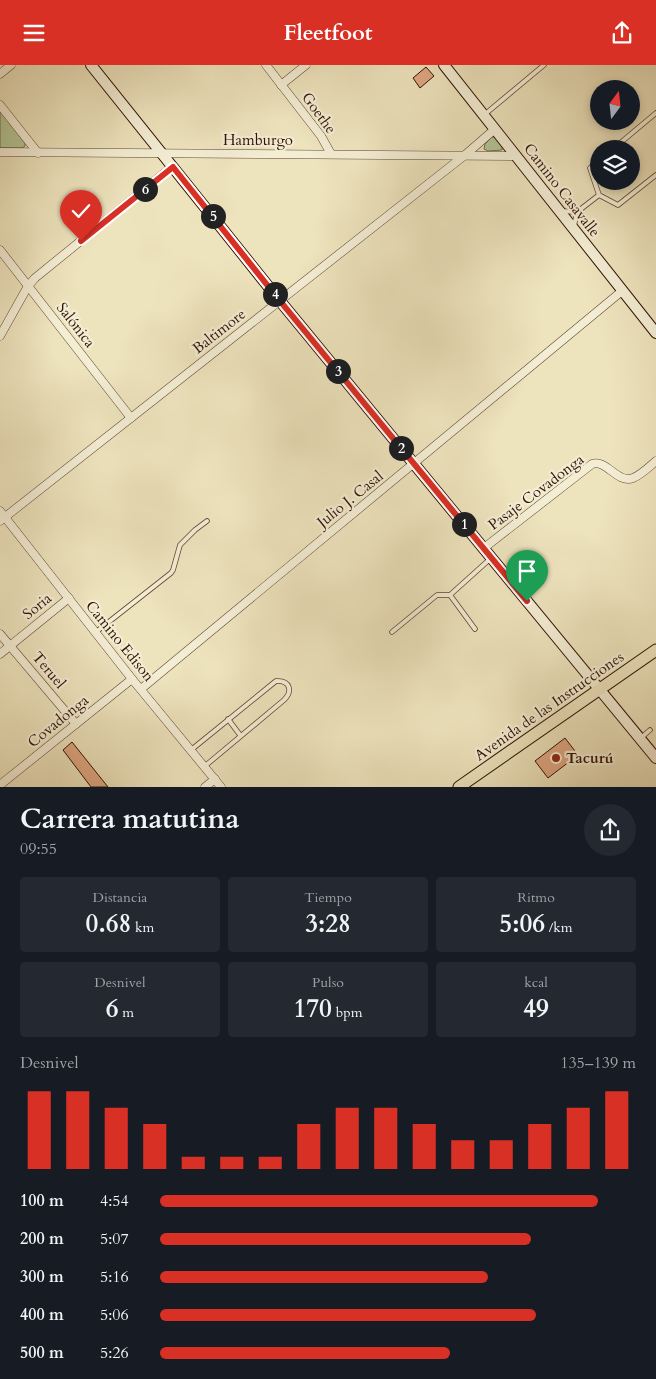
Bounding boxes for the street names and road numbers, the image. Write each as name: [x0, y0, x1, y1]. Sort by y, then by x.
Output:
street label: Goethe: [297, 88, 341, 138]
street label: Hamburgo: [223, 130, 293, 150]
street label: Camino Casavalle: [519, 139, 605, 241]
street label: Salónica: [52, 298, 100, 352]
street label: Baltimore: [188, 304, 250, 358]
street label: Pasaje Covadonga: [484, 449, 588, 535]
street label: Julio J. Casal: [311, 466, 387, 533]
street label: Soria: [18, 588, 56, 624]
street label: Camino Edison: [81, 596, 159, 686]
street label: Teruel: [28, 647, 70, 693]
street label: Avenida de las Instrucciones: [470, 647, 628, 765]
street label: Covadonga: [23, 690, 93, 752]

